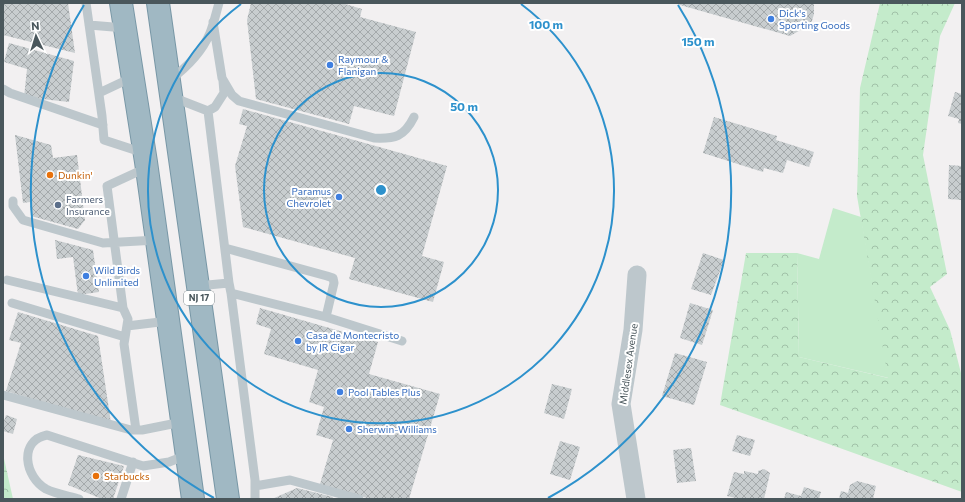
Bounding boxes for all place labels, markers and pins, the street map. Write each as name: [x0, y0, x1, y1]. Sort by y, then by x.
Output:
place label: Dick's Sporting Goods: [779, 7, 851, 31]
marker: Dick's Sporting Goods: [766, 14, 776, 24]
place label: Raymour & Flanigan: [338, 53, 389, 77]
marker: Raymour & Flanigan: [325, 60, 335, 70]
place label: Dunkin': [58, 169, 92, 181]
marker: Dunkin': [45, 170, 55, 180]
centre of rings: [374, 183, 388, 197]
place label: Paramus Chevrolet: [287, 185, 331, 209]
marker: Paramus Chevrolet: [334, 192, 344, 202]
place label: Farmers Insurance: [66, 193, 110, 217]
marker: Farmers Insurance: [53, 200, 63, 210]
place label: Wild Birds Unlimited: [94, 264, 141, 288]
marker: Wild Birds Unlimited: [81, 271, 91, 281]
place label: Casa de Montecristo by JR Cigar: [306, 329, 399, 353]
marker: Casa de Montecristo by JR Cigar: [293, 336, 303, 346]
place label: Pool Tables Plus: [348, 386, 421, 398]
marker: Pool Tables Plus: [335, 387, 345, 397]
place label: Sherwin-Williams: [357, 423, 437, 435]
marker: Sherwin-Williams: [344, 424, 354, 434]
place label: Starbucks: [104, 470, 150, 482]
marker: Starbucks: [91, 471, 101, 481]

